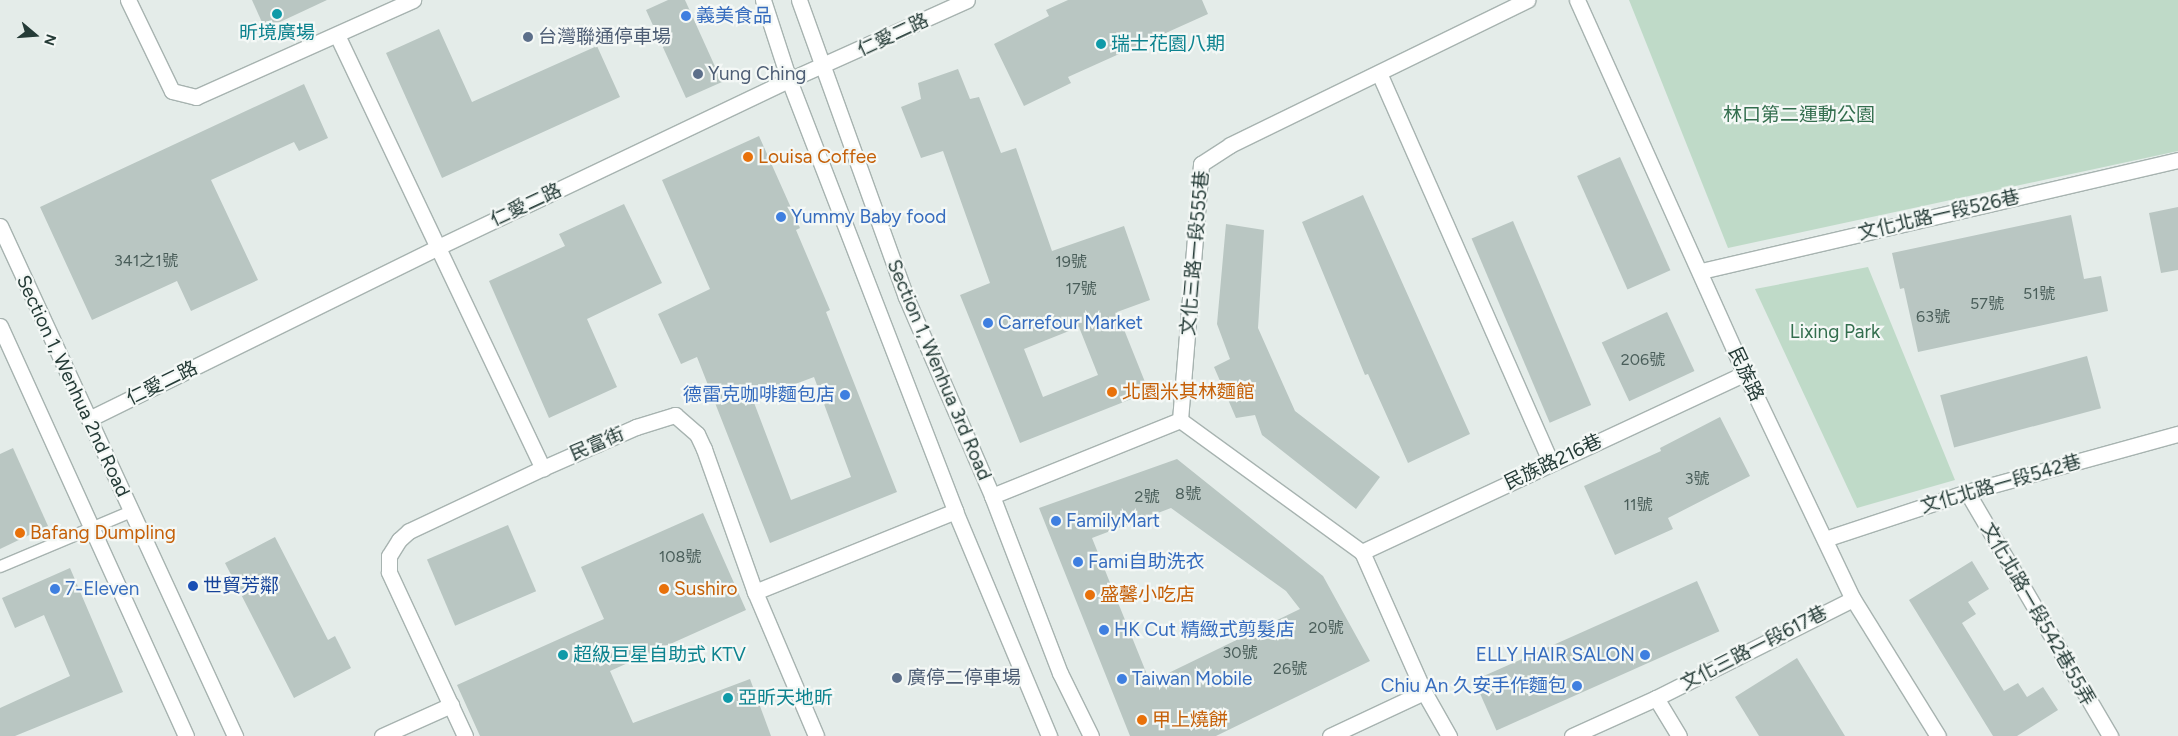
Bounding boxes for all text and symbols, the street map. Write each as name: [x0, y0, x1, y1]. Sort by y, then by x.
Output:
place label: 義美食品: [696, 5, 772, 27]
marker: 昕境廣場: [271, 8, 283, 20]
street label: 仁愛二路: [854, 9, 932, 61]
north arrow: [10, 10, 60, 60]
marker: 義美食品: [680, 10, 692, 22]
place label: 昕境廣場: [239, 22, 315, 44]
place label: 台灣聯通停車場: [538, 26, 671, 48]
marker: 台灣聯通停車場: [522, 31, 534, 43]
text: N: [40, 32, 60, 48]
place label: 瑞士花園八期: [1111, 33, 1225, 55]
marker: 瑞士花園八期: [1095, 38, 1107, 50]
place label: Yung Ching: [708, 63, 806, 85]
marker: Yung Ching: [692, 68, 704, 80]
park label: 林口第二運動公園: [1723, 104, 1875, 126]
place label: Louisa Coffee: [758, 146, 877, 168]
marker: Louisa Coffee: [742, 151, 754, 163]
street label: 文化三路一段555巷: [1176, 169, 1214, 337]
street label: 仁愛二路: [487, 179, 565, 231]
street label: 文化北路一段526巷: [1856, 185, 2022, 245]
place label: Yummy Baby food: [791, 206, 946, 228]
marker: Yummy Baby food: [775, 211, 787, 223]
house number: 341之1號: [114, 251, 178, 271]
house number: 19號: [1055, 252, 1087, 272]
street label: Section 1, Wenhua 3rd Road: [882, 256, 996, 484]
street label: Section 1, Wenhua 2nd Road: [12, 272, 134, 500]
house number: 17號: [1065, 279, 1097, 299]
house number: 51號: [2023, 284, 2055, 304]
house number: 57號: [1970, 294, 2004, 314]
house number: 63號: [1916, 307, 1950, 327]
place label: Carrefour Market: [998, 312, 1143, 334]
marker: Carrefour Market: [982, 317, 994, 329]
park label: Lixing Park: [1790, 321, 1880, 343]
street label: 民族路: [1724, 343, 1768, 405]
house number: 206號: [1621, 350, 1665, 370]
street label: 仁愛二路: [123, 356, 201, 410]
place label: 北園米其林麵館: [1122, 381, 1255, 403]
place label: 德雷克咖啡麵包店: [683, 384, 835, 406]
marker: 北園米其林麵館: [1106, 386, 1118, 398]
marker: 德雷克咖啡麵包店: [839, 389, 851, 401]
street label: 民富街: [566, 422, 628, 466]
street label: 民族路216巷: [1501, 429, 1605, 495]
street label: 文化北路一段542巷: [1918, 450, 2084, 518]
house number: 3號: [1685, 469, 1709, 489]
house number: 8號: [1175, 484, 1201, 504]
house number: 2號: [1135, 487, 1159, 507]
house number: 11號: [1623, 495, 1653, 515]
place label: FamilyMart: [1066, 510, 1160, 532]
marker: FamilyMart: [1050, 515, 1062, 527]
street label: 文化北路一段542巷55弄: [1976, 519, 2100, 709]
place label: Bafang Dumpling: [30, 522, 176, 544]
marker: Bafang Dumpling: [14, 527, 26, 539]
house number: 108號: [659, 547, 701, 567]
place label: Fami自助洗衣: [1088, 551, 1204, 573]
marker: Fami自助洗衣: [1072, 556, 1084, 568]
place label: 世貿芳鄰: [203, 575, 279, 597]
place label: 7-Eleven: [65, 578, 139, 600]
place label: Sushiro: [674, 578, 738, 600]
marker: 世貿芳鄰: [187, 580, 199, 592]
marker: 7-Eleven: [49, 583, 61, 595]
marker: Sushiro: [658, 583, 670, 595]
place label: 盛馨小吃店: [1100, 584, 1195, 606]
marker: 盛馨小吃店: [1084, 589, 1096, 601]
street label: 文化三路一段617巷: [1677, 601, 1831, 695]
house number: 20號: [1308, 618, 1344, 638]
place label: HK Cut 精緻式剪髮店: [1114, 619, 1295, 641]
marker: HK Cut 精緻式剪髮店: [1098, 624, 1110, 636]
house number: 30號: [1223, 643, 1257, 663]
place label: 超級巨星自助式 KTV: [573, 644, 746, 666]
place label: ELLY HAIR SALON: [1476, 644, 1635, 666]
marker: 超級巨星自助式 KTV: [557, 649, 569, 661]
marker: ELLY HAIR SALON: [1639, 649, 1651, 661]
house number: 26號: [1273, 659, 1307, 679]
place label: 廣停二停車場: [907, 667, 1021, 689]
place label: Taiwan Mobile: [1132, 668, 1252, 690]
marker: 廣停二停車場: [891, 672, 903, 684]
marker: Taiwan Mobile: [1116, 673, 1128, 685]
place label: Chiu An 久安手作麵包: [1381, 675, 1567, 697]
marker: Chiu An 久安手作麵包: [1571, 680, 1583, 692]
place label: 亞昕天地昕: [738, 687, 833, 709]
marker: 亞昕天地昕: [722, 692, 734, 704]
place label: 甲上燒餅: [1152, 709, 1228, 731]
marker: 甲上燒餅: [1136, 714, 1148, 726]

